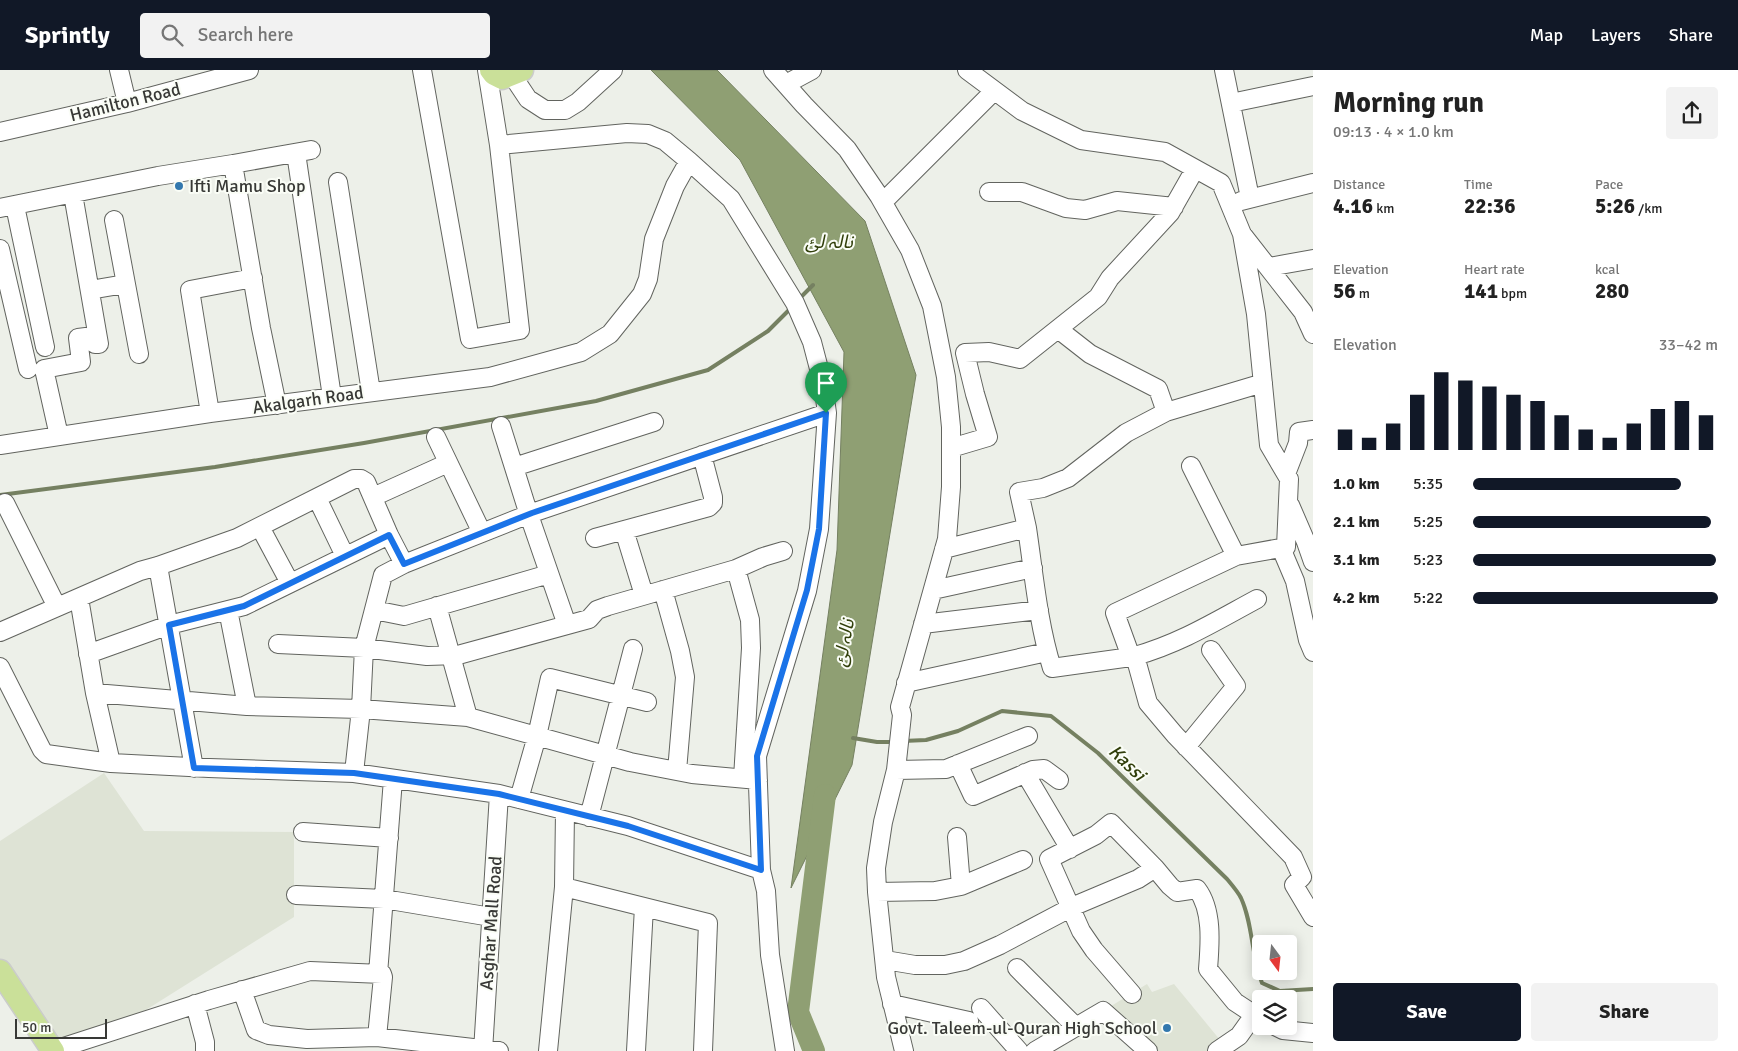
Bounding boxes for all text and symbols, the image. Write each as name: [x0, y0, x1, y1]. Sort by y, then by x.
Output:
search box: [140, 13, 490, 58]
text: Sprintly: [25, 20, 110, 50]
icon: search: [158, 21, 186, 49]
text: Search here: [198, 23, 294, 47]
text: Map: [1530, 24, 1563, 46]
text: Layers: [1591, 24, 1641, 46]
text: Share: [1669, 24, 1713, 46]
street label: Hamilton Road: [67, 78, 183, 126]
text: Morning run: [1333, 86, 1484, 120]
button: share: [1666, 87, 1718, 139]
text: 09:13 · 4 × 1.0 km: [1333, 122, 1454, 142]
place label: Ifti Mamu Shop: [189, 175, 306, 197]
text: Distance: [1333, 176, 1385, 193]
text: Time: [1464, 176, 1493, 193]
text: Pace: [1595, 176, 1623, 193]
marker: Ifti Mamu Shop: [173, 180, 185, 192]
text: 4.16: [1333, 193, 1373, 219]
text: 22:36: [1464, 193, 1516, 219]
text: 5:26: [1595, 193, 1635, 219]
text: km: [1373, 200, 1394, 217]
text: /km: [1635, 200, 1662, 217]
water label: نالہ لئ: [805, 230, 855, 254]
text: Elevation: [1333, 261, 1389, 278]
text: Heart rate: [1464, 261, 1525, 278]
text: kcal: [1595, 261, 1620, 278]
text: 56: [1333, 278, 1356, 304]
text: 141: [1464, 278, 1498, 304]
text: 280: [1595, 278, 1629, 304]
text: m: [1356, 285, 1370, 302]
text: bpm: [1498, 285, 1527, 302]
text: Elevation: [1333, 335, 1397, 355]
text: 33–42 m: [1659, 335, 1718, 355]
pin: [805, 362, 847, 413]
icon: arrive: [812, 369, 840, 397]
street label: Akalgarh Road: [251, 381, 365, 419]
text: 1.0 km: [1333, 474, 1380, 494]
text: 5:35: [1413, 474, 1443, 494]
text: 2.1 km: [1333, 512, 1380, 532]
text: 5:25: [1413, 512, 1443, 532]
text: 3.1 km: [1333, 550, 1380, 570]
text: 5:23: [1413, 550, 1443, 570]
text: 4.2 km: [1333, 588, 1380, 608]
text: 5:22: [1413, 588, 1443, 608]
water label: نالہ لئ: [828, 616, 860, 669]
water label: Kassi: [1103, 740, 1152, 788]
street label: Asghar Mall Road: [475, 855, 507, 991]
north arrow: [1252, 935, 1298, 980]
map controls: [1252, 935, 1297, 1035]
button: Save: [1333, 983, 1521, 1041]
button: Share: [1531, 983, 1718, 1041]
button: layers: [1252, 990, 1297, 1035]
scale bar: [15, 1016, 108, 1039]
place label: Govt. Taleem-ul-Quran High School: [888, 1017, 1157, 1039]
text: 50 m: [22, 1019, 51, 1036]
marker: Govt. Taleem-ul-Quran High School: [1161, 1022, 1173, 1034]

